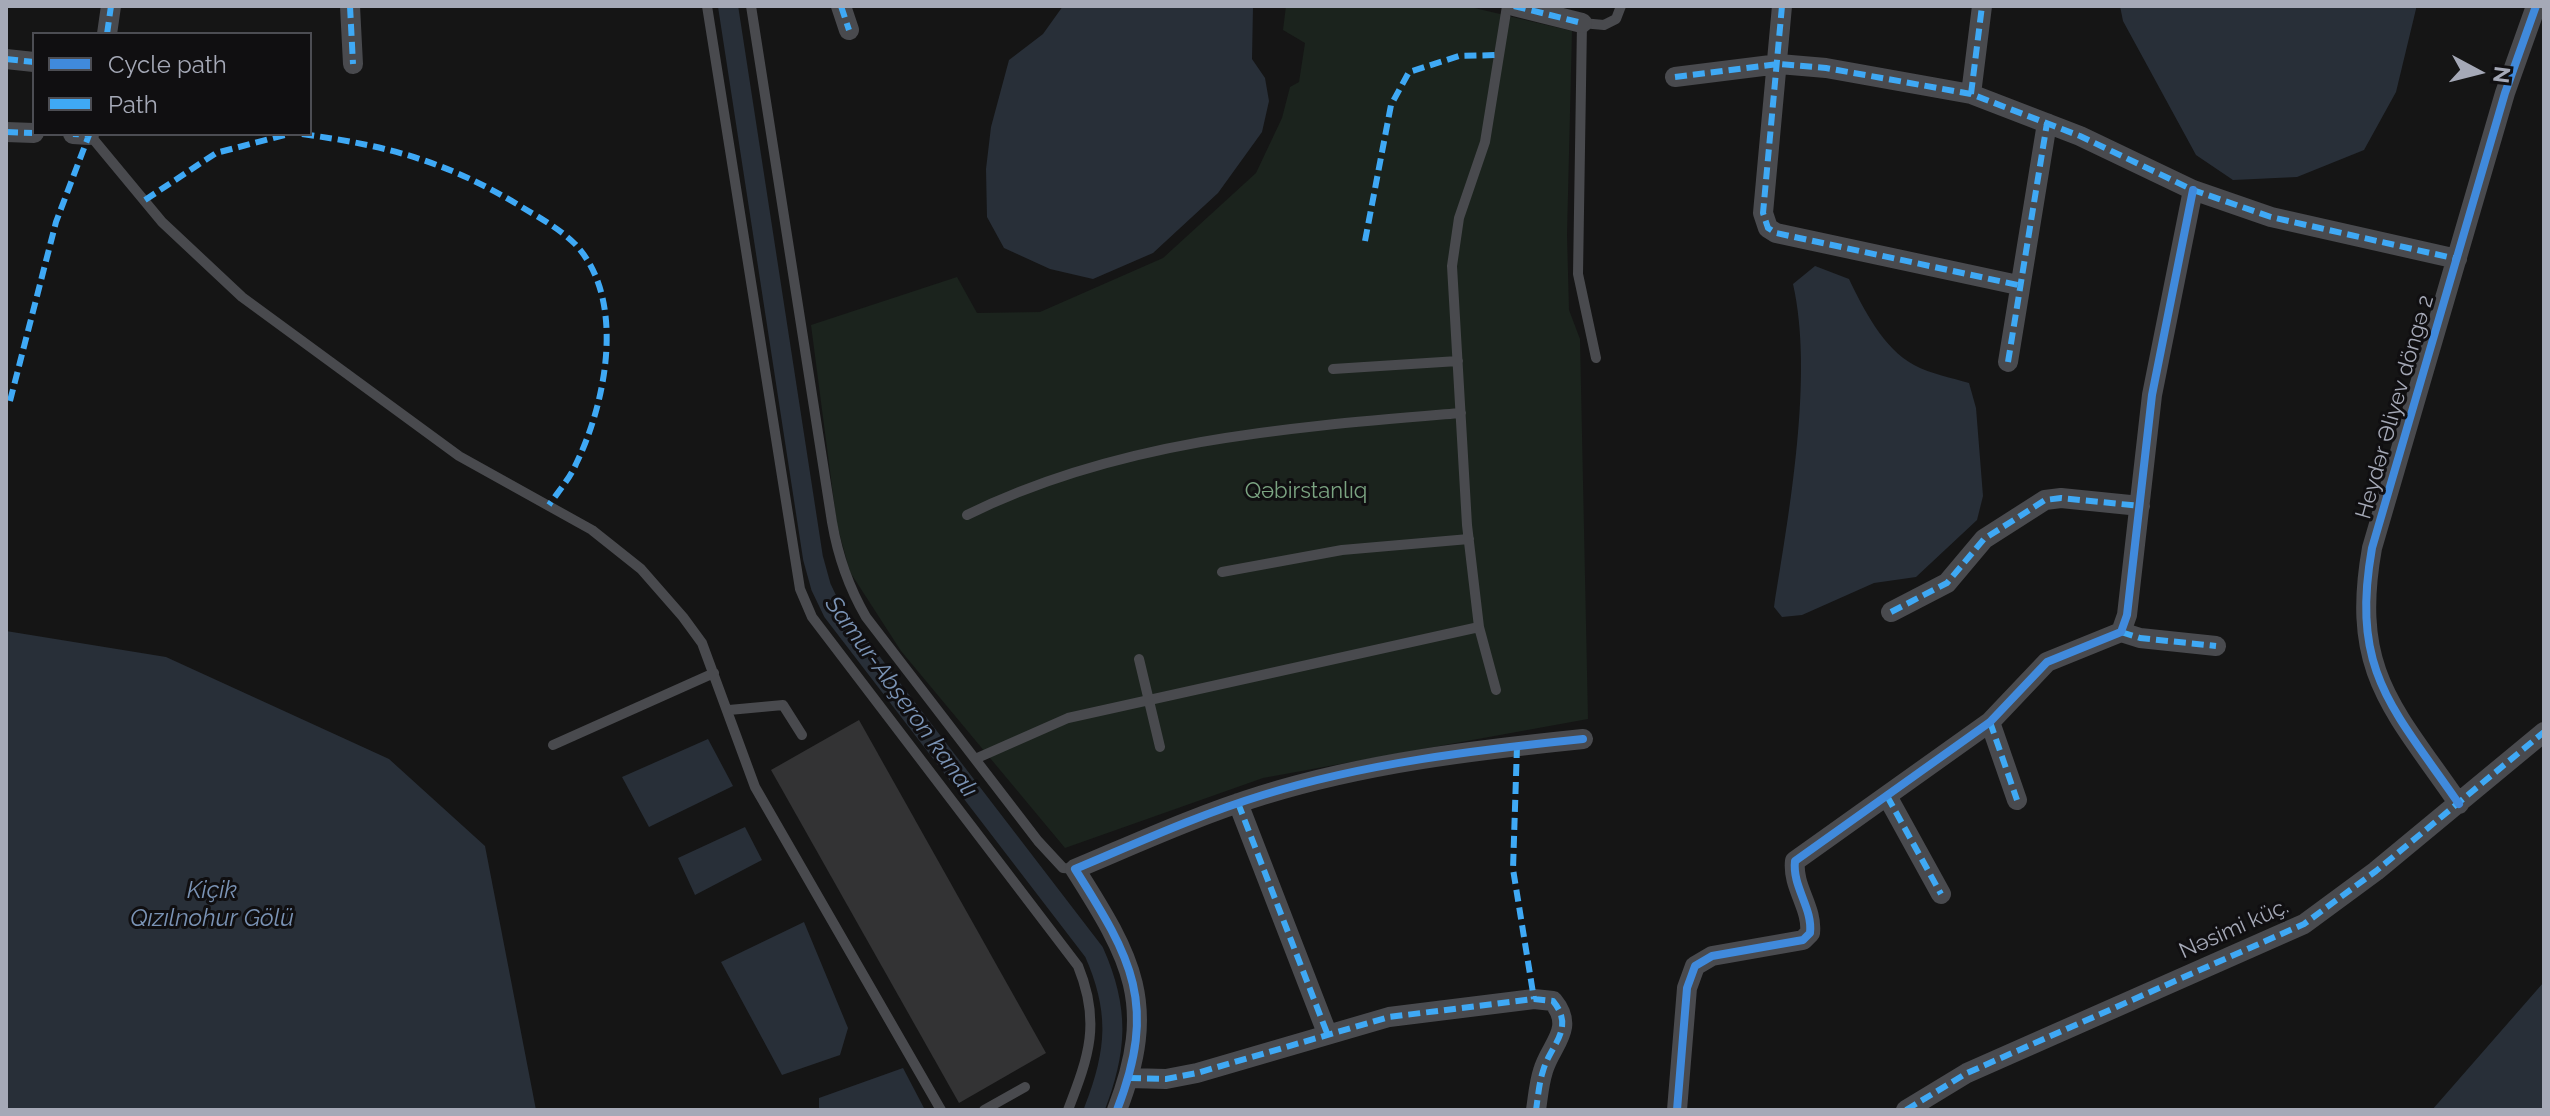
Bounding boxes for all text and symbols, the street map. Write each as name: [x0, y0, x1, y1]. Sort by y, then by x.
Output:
legend: [32, 32, 312, 136]
north arrow: [2438, 32, 2518, 112]
text: Cycle path: [108, 50, 227, 79]
text: N: [2488, 65, 2516, 85]
text: Path: [108, 90, 158, 119]
street label: Heydər Əliyev döngə 2: [2350, 292, 2440, 522]
park label: Qəbirstanlıq: [1245, 478, 1367, 504]
water label: Samur-Abşeron kanalı: [818, 591, 984, 803]
water label: Kiçik Qızılnohur Gölü: [130, 877, 294, 933]
street label: Nəsimi küç.: [2175, 893, 2293, 965]

